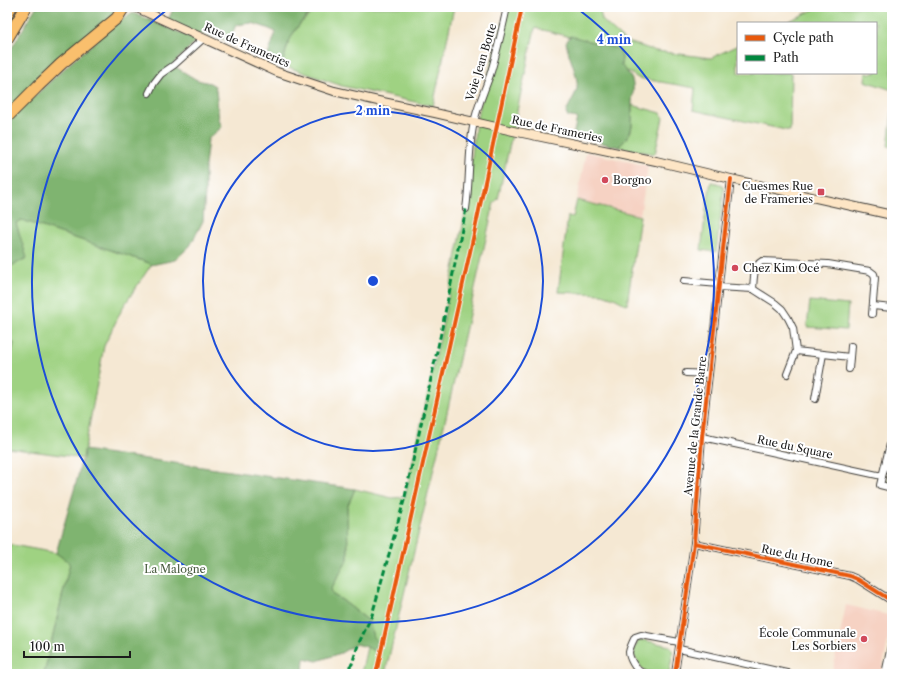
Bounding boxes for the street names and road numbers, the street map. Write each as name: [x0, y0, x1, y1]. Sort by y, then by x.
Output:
street label: Rue de Frameries: [202, 20, 292, 70]
street label: Voie Jean Botte: [462, 22, 499, 103]
street label: Rue de Frameries: [510, 113, 604, 146]
street label: Avenue de la Grande Barre: [681, 355, 709, 498]
street label: Rue du Square: [756, 432, 834, 462]
street label: Rue du Home: [760, 542, 834, 570]

